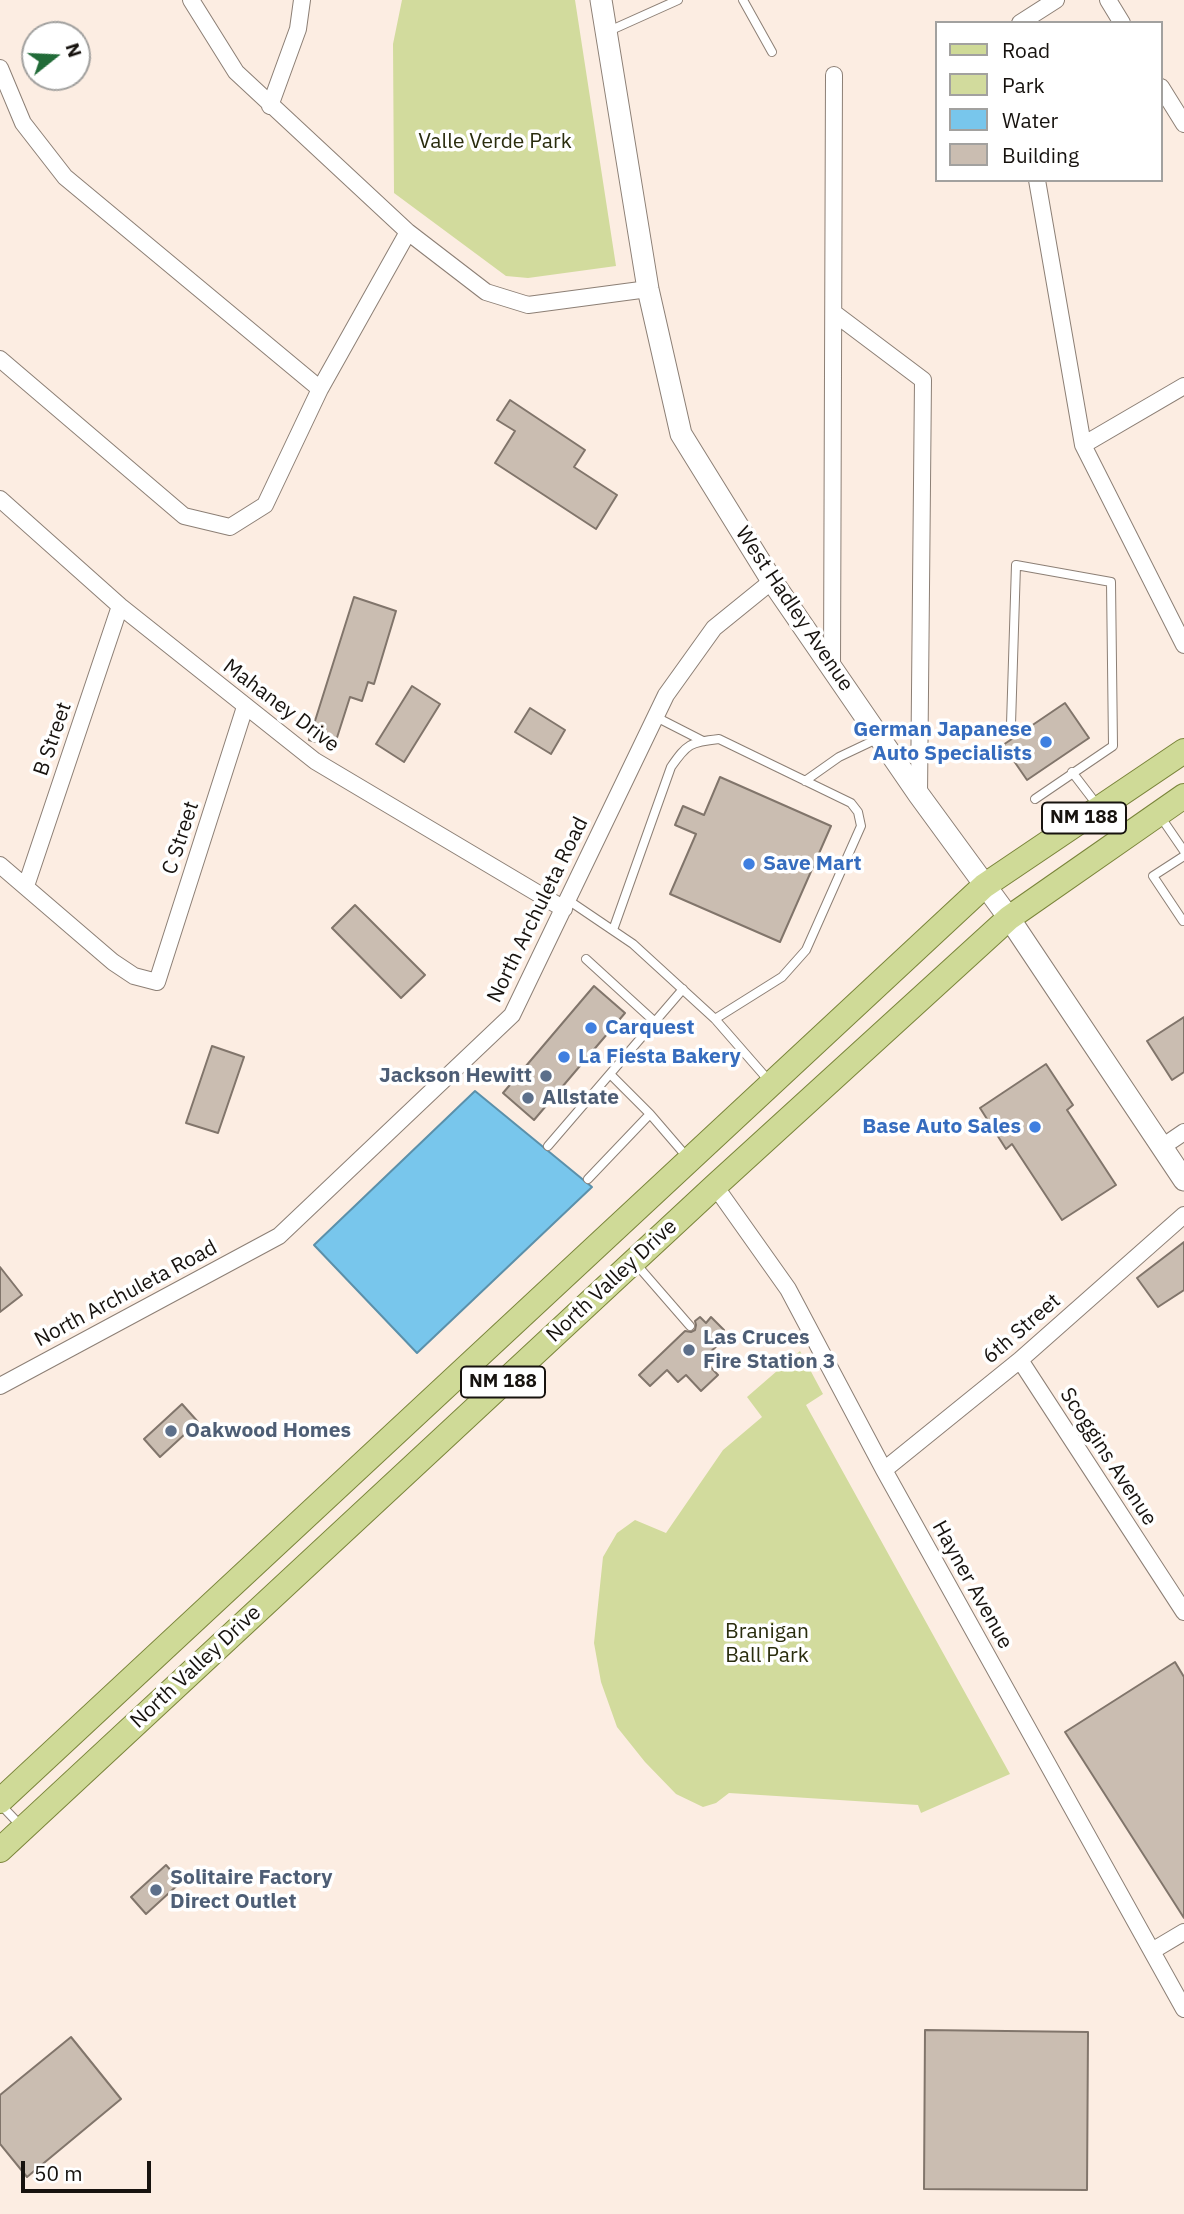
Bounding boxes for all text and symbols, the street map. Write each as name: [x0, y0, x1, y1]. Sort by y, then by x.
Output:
north arrow: [21, 21, 91, 91]
legend: [936, 21, 1163, 182]
text: Road: [1002, 36, 1050, 64]
text: N: [61, 40, 88, 60]
text: Park: [1002, 71, 1045, 99]
text: Water: [1002, 106, 1058, 134]
park label: Valle Verde Park: [418, 129, 572, 155]
text: Building: [1002, 141, 1079, 169]
street label: West Hadley Avenue: [730, 522, 858, 696]
street label: Mahaney Drive: [218, 654, 344, 758]
street label: B Street: [29, 699, 77, 779]
place label: German Japanese Auto Specialists: [853, 717, 1032, 767]
marker: German Japanese Auto Specialists: [1038, 734, 1054, 750]
street label: C Street: [157, 798, 205, 878]
road number: NM 188: [1042, 803, 1126, 834]
street label: North Archuleta Road: [482, 813, 594, 1007]
place label: Save Mart: [763, 851, 861, 877]
marker: Save Mart: [741, 856, 757, 872]
place label: Carquest: [605, 1015, 695, 1041]
marker: Carquest: [583, 1020, 599, 1036]
place label: La Fiesta Bakery: [578, 1044, 741, 1070]
marker: La Fiesta Bakery: [556, 1049, 572, 1065]
place label: Jackson Hewitt: [379, 1063, 532, 1089]
marker: Jackson Hewitt: [538, 1068, 554, 1084]
place label: Allstate: [542, 1085, 619, 1111]
marker: Allstate: [520, 1090, 536, 1106]
place label: Base Auto Sales: [862, 1114, 1021, 1140]
marker: Base Auto Sales: [1027, 1119, 1043, 1135]
street label: North Valley Drive: [542, 1214, 682, 1348]
street label: North Archuleta Road: [30, 1235, 222, 1353]
street label: 6th Street: [978, 1289, 1066, 1369]
place label: Las Cruces Fire Station 3: [703, 1325, 835, 1375]
marker: Las Cruces Fire Station 3: [681, 1342, 697, 1358]
road number: NM 188: [461, 1366, 545, 1398]
street label: Scoggins Avenue: [1054, 1383, 1162, 1531]
place label: Oakwood Homes: [185, 1418, 351, 1444]
marker: Oakwood Homes: [163, 1423, 179, 1439]
street label: Hayner Avenue: [926, 1516, 1018, 1654]
street label: North Valley Drive: [126, 1600, 266, 1734]
park label: Branigan Ball Park: [725, 1619, 809, 1669]
place label: Solitaire Factory Direct Outlet: [170, 1865, 332, 1915]
marker: Solitaire Factory Direct Outlet: [148, 1882, 164, 1898]
scale bar: [24, 2148, 154, 2192]
text: 50 m: [34, 2159, 83, 2187]

